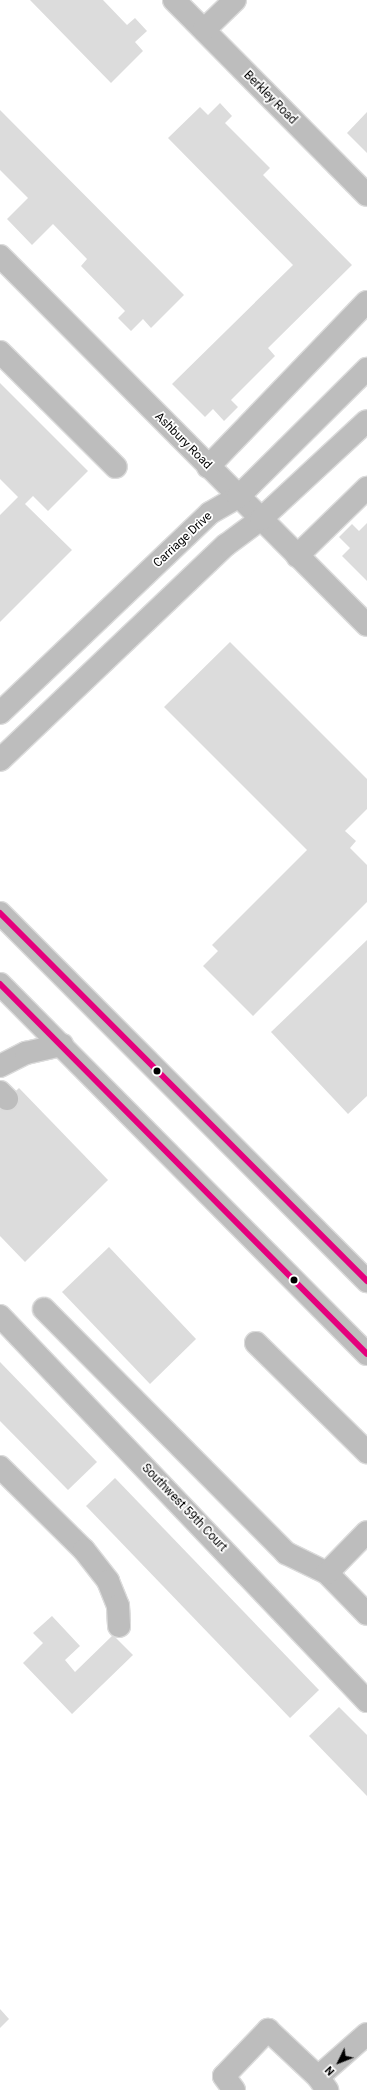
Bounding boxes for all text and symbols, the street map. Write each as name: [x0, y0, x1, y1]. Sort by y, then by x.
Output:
street label: Berkley Road: [240, 68, 300, 128]
street label: Ashbury Road: [152, 410, 214, 472]
street label: Carriage Drive: [151, 509, 215, 571]
unlabelled marker: [152, 1066, 162, 1076]
unlabelled marker: [289, 1275, 299, 1285]
street label: Southwest 59th Court: [138, 1461, 230, 1555]
north arrow: [319, 2042, 359, 2082]
text: N: [322, 2063, 337, 2078]

